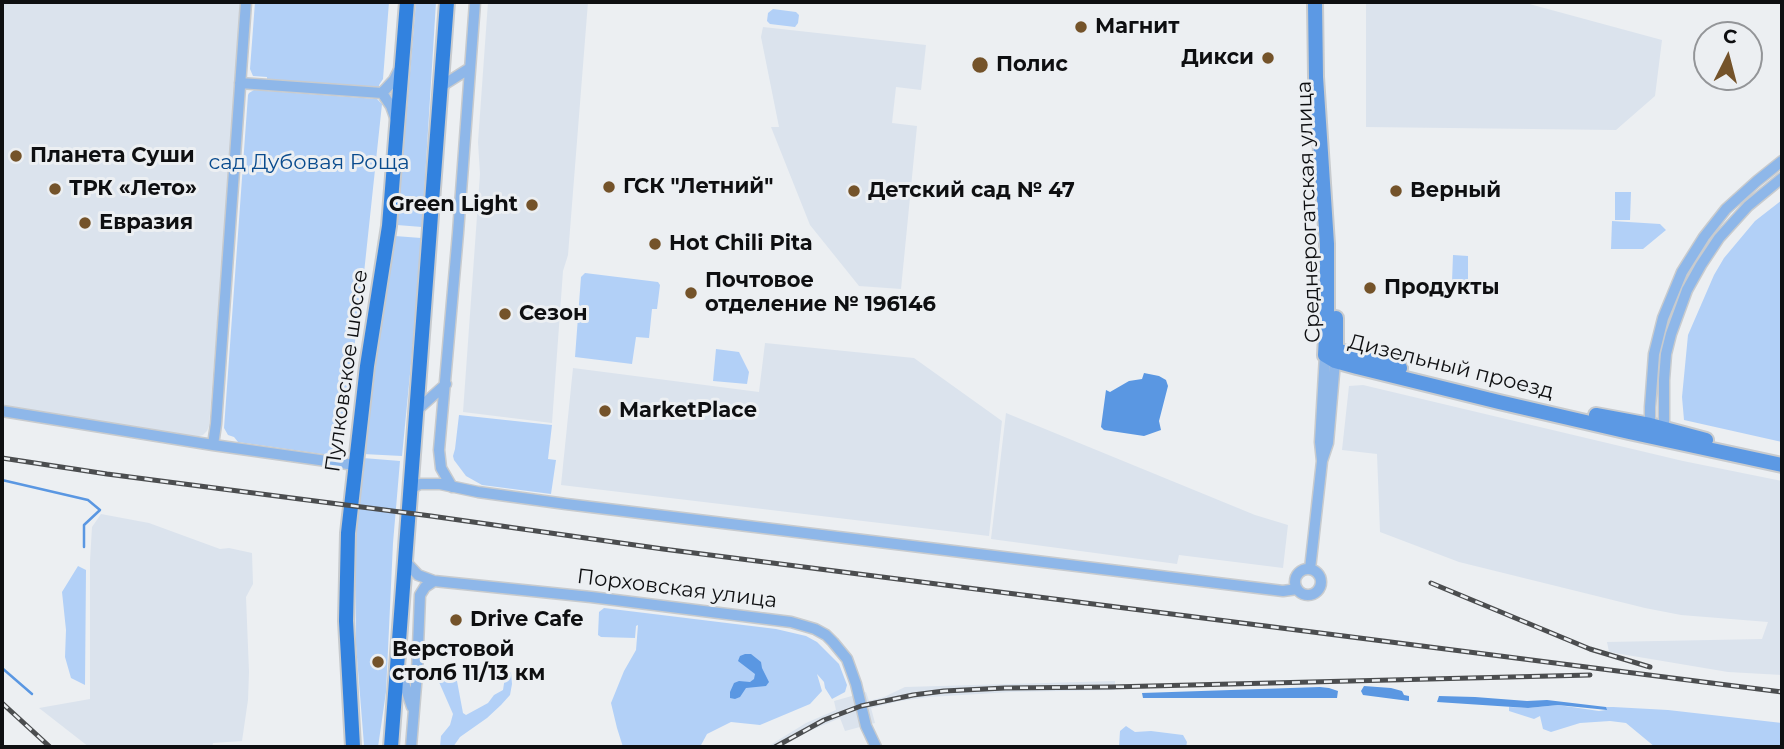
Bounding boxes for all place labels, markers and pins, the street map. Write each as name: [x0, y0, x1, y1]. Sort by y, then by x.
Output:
place label: Магнит: [1095, 14, 1179, 40]
marker: Магнит: [1073, 19, 1089, 35]
place label: Дикси: [1181, 45, 1254, 71]
marker: Дикси: [1260, 50, 1276, 66]
place label: Полис: [996, 52, 1068, 78]
marker: Полис: [970, 55, 990, 75]
place label: Планета Суши: [30, 143, 195, 169]
marker: Планета Суши: [8, 148, 24, 164]
place label: ГСК "Летний": [623, 174, 773, 200]
place label: ТРК «Лето»: [69, 176, 197, 202]
place label: Детский сад № 47: [868, 178, 1075, 204]
place label: Верный: [1410, 178, 1501, 204]
marker: ГСК "Летний": [601, 179, 617, 195]
marker: ТРК «Лето»: [47, 181, 63, 197]
marker: Детский сад № 47: [846, 183, 862, 199]
marker: Верный: [1388, 183, 1404, 199]
place label: Green Light: [389, 192, 518, 218]
marker: Green Light: [524, 197, 540, 213]
place label: Евразия: [99, 210, 193, 236]
marker: Евразия: [77, 215, 93, 231]
place label: Hot Chili Pita: [669, 231, 813, 257]
marker: Hot Chili Pita: [647, 236, 663, 252]
place label: Почтовое отделение № 196146: [705, 268, 936, 318]
place label: Продукты: [1384, 275, 1499, 301]
marker: Продукты: [1362, 280, 1378, 296]
marker: Почтовое отделение № 196146: [683, 285, 699, 301]
place label: Сезон: [519, 301, 587, 327]
marker: Сезон: [497, 306, 513, 322]
place label: MarketPlace: [619, 398, 757, 424]
marker: MarketPlace: [597, 403, 613, 419]
place label: Drive Cafe: [470, 607, 583, 633]
marker: Drive Cafe: [448, 612, 464, 628]
place label: Верстовой столб 11/13 км: [392, 637, 545, 687]
marker: Верстовой столб 11/13 км: [370, 654, 386, 670]

